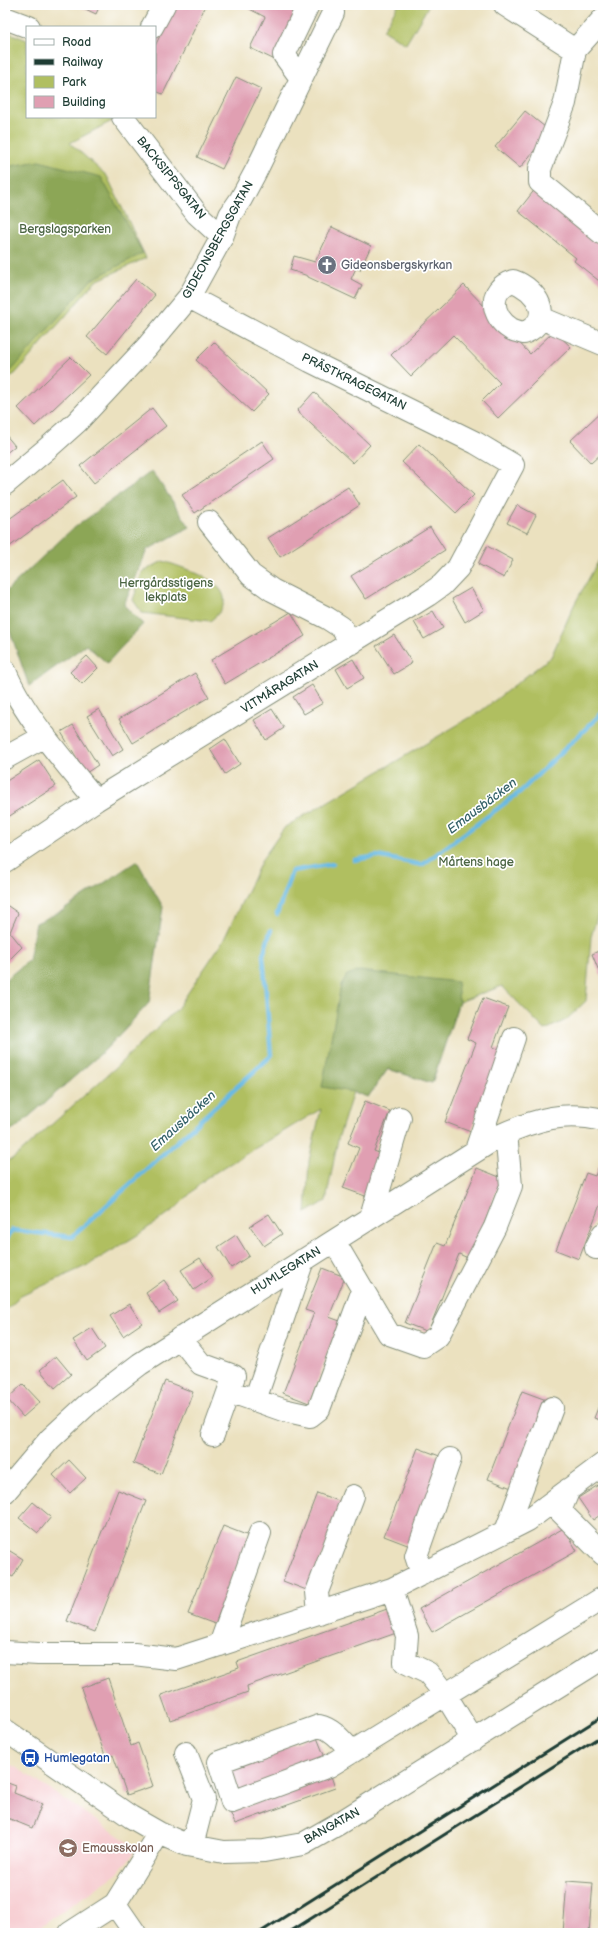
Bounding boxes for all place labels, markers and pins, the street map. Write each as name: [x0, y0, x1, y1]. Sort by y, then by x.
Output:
church icon: Gideonsbergskyrkan: [316, 254, 338, 276]
place label: Gideonsbergskyrkan: [341, 258, 452, 273]
bus stop icon: Humlegatan: [19, 1747, 41, 1769]
place label: Humlegatan: [44, 1751, 110, 1766]
school or university icon: Emausskolan: [57, 1837, 79, 1859]
place label: Emausskolan: [82, 1841, 154, 1856]

